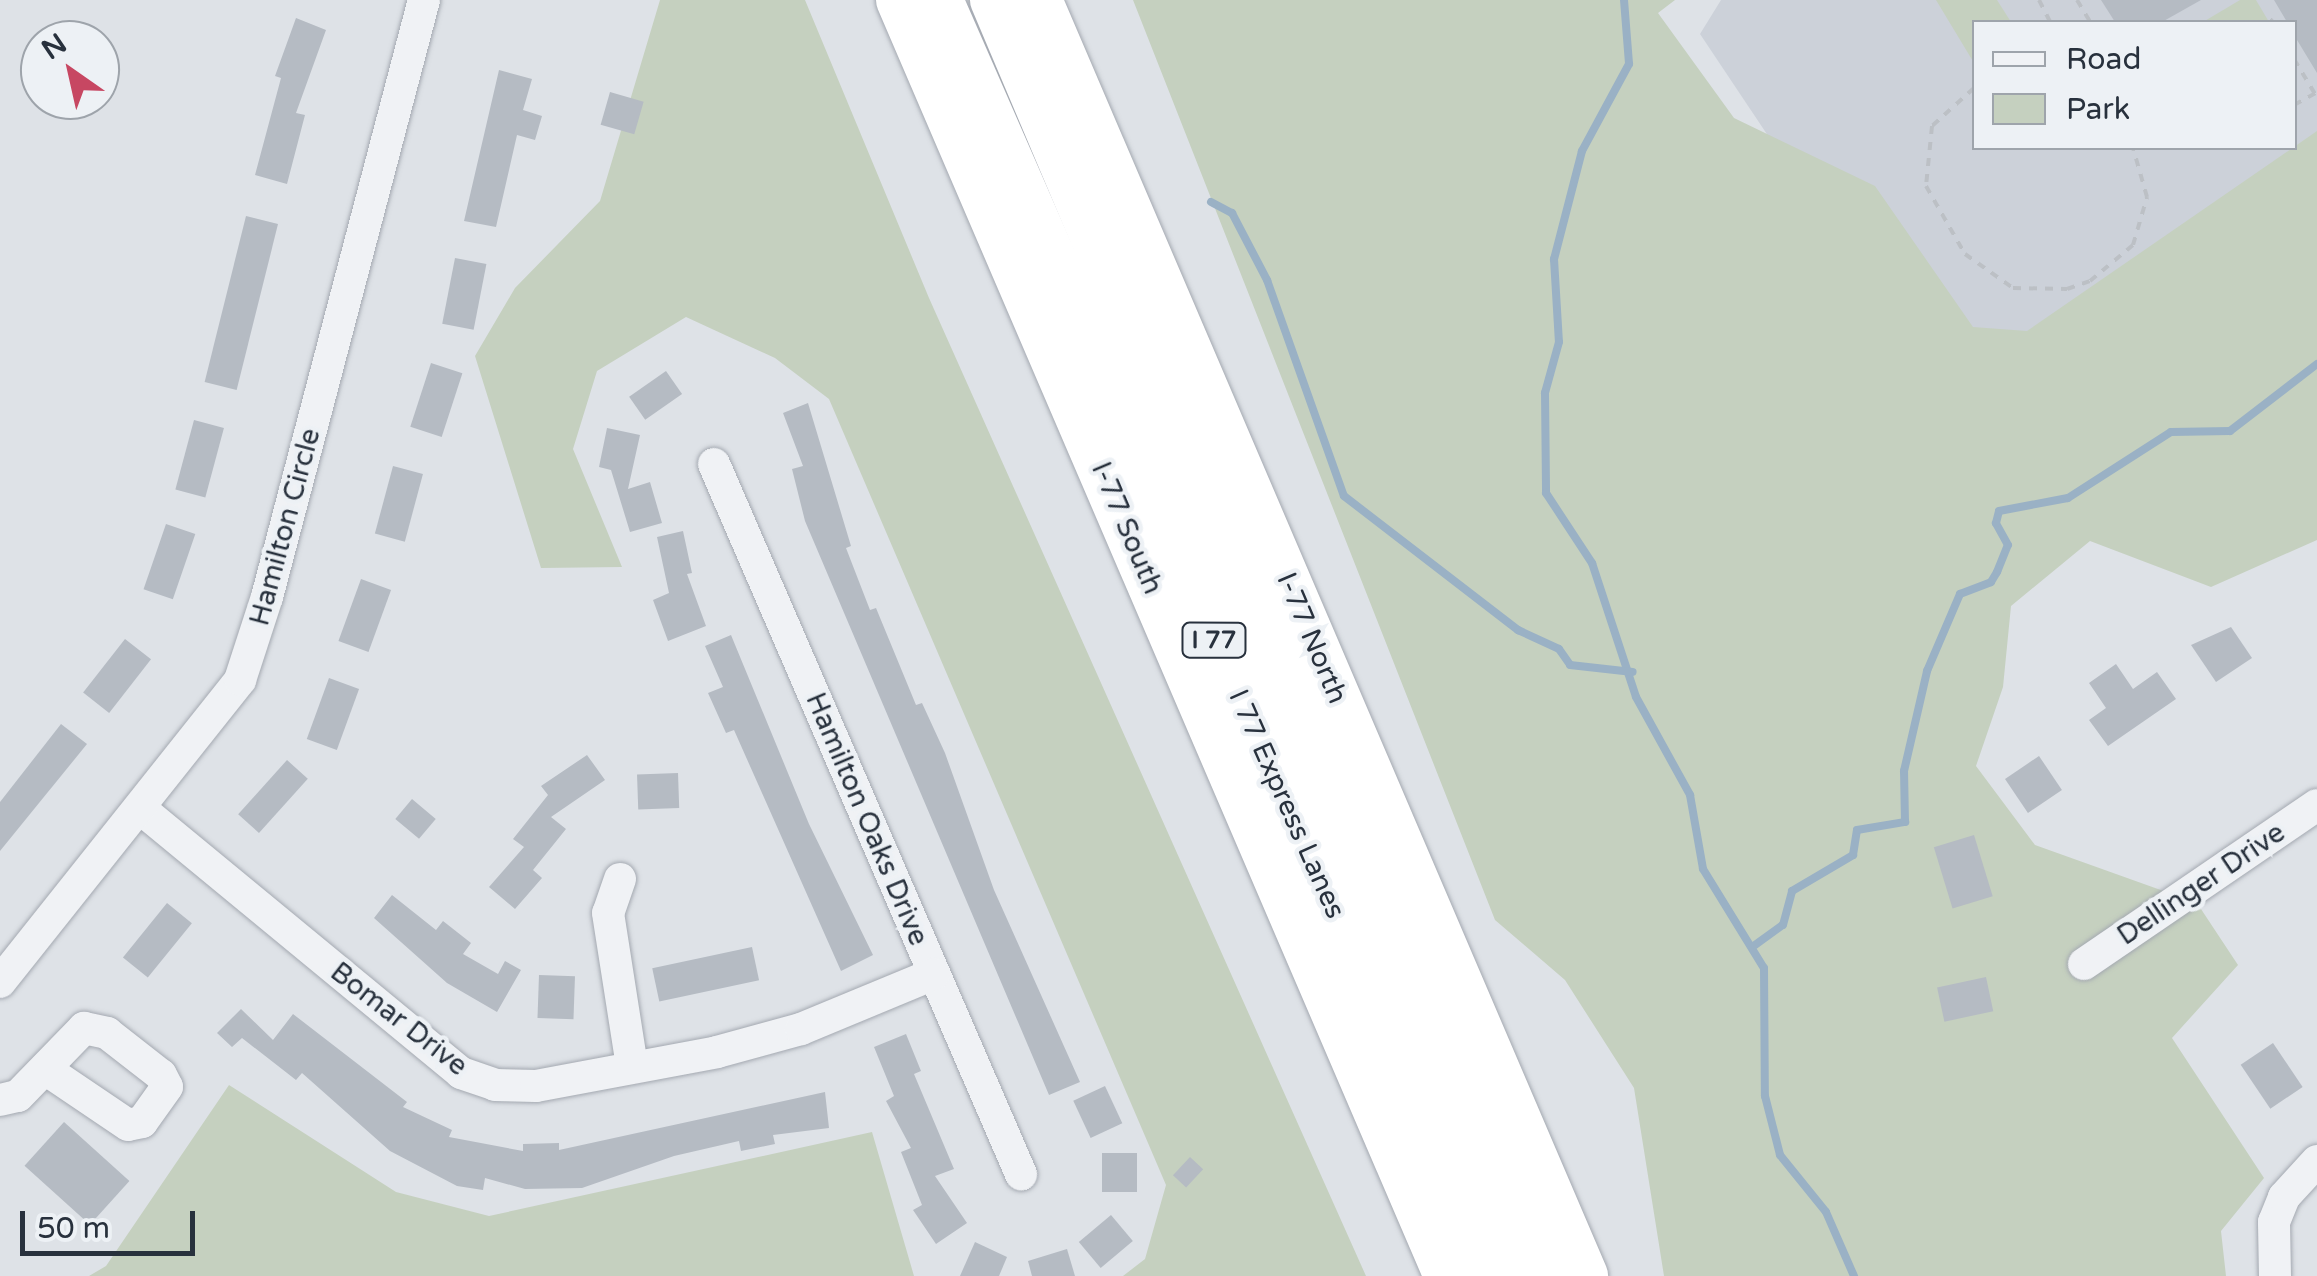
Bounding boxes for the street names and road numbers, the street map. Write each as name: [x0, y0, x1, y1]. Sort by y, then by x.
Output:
street label: Hamilton Circle: [243, 425, 327, 629]
street label: I-77 South: [1084, 457, 1170, 599]
street label: I-77 North: [1269, 568, 1355, 708]
road number: I 77: [1179, 620, 1249, 660]
street label: I 77 Express Lanes: [1221, 684, 1353, 924]
street label: Hamilton Oaks Drive: [799, 688, 935, 950]
street label: Dellinger Drive: [2111, 816, 2291, 952]
street label: Bomar Drive: [324, 955, 474, 1083]

